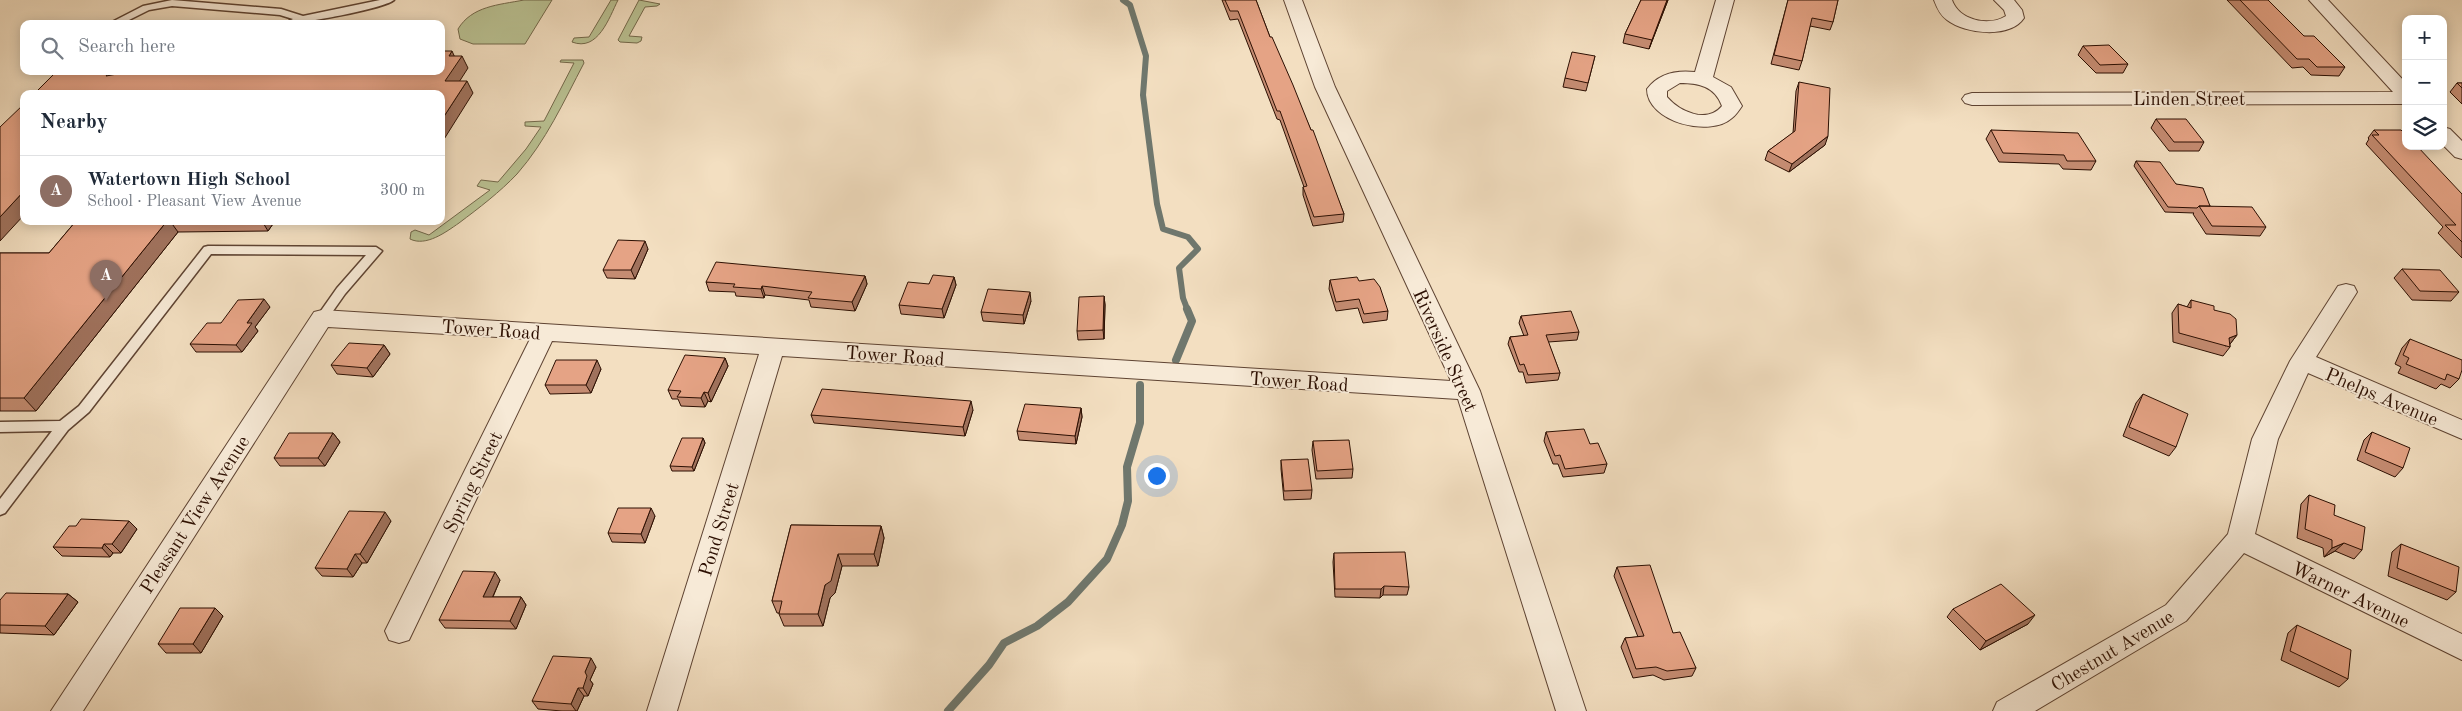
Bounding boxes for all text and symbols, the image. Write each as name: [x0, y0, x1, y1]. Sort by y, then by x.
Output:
map controls: [2402, 15, 2447, 150]
button: +: [2402, 15, 2447, 60]
search box: [20, 20, 445, 75]
icon: search: [38, 34, 66, 62]
text: Search here: [78, 38, 175, 57]
button: −: [2402, 60, 2447, 105]
street label: Linden Street: [2133, 91, 2245, 110]
button: layers: [2402, 105, 2447, 150]
text: Nearby: [40, 112, 108, 133]
text: Watertown High School: [87, 171, 290, 190]
text: A: [50, 183, 62, 199]
text: 300 m: [380, 183, 425, 199]
text: School · Pleasant View Avenue: [87, 194, 301, 210]
pin: A: [90, 260, 122, 301]
street label: Riverside Street: [1408, 287, 1479, 415]
street label: Tower Road: [441, 319, 541, 344]
street label: Tower Road: [845, 345, 945, 370]
street label: Phelps Avenue: [2322, 366, 2440, 431]
street label: Tower Road: [1249, 371, 1349, 396]
street label: Spring Street: [441, 429, 507, 537]
street label: Pleasant View Avenue: [138, 433, 254, 598]
your location: [1144, 463, 1170, 489]
street label: Pond Street: [697, 480, 744, 579]
street label: Warner Avenue: [2288, 560, 2412, 633]
street label: Chestnut Avenue: [2049, 608, 2178, 696]

